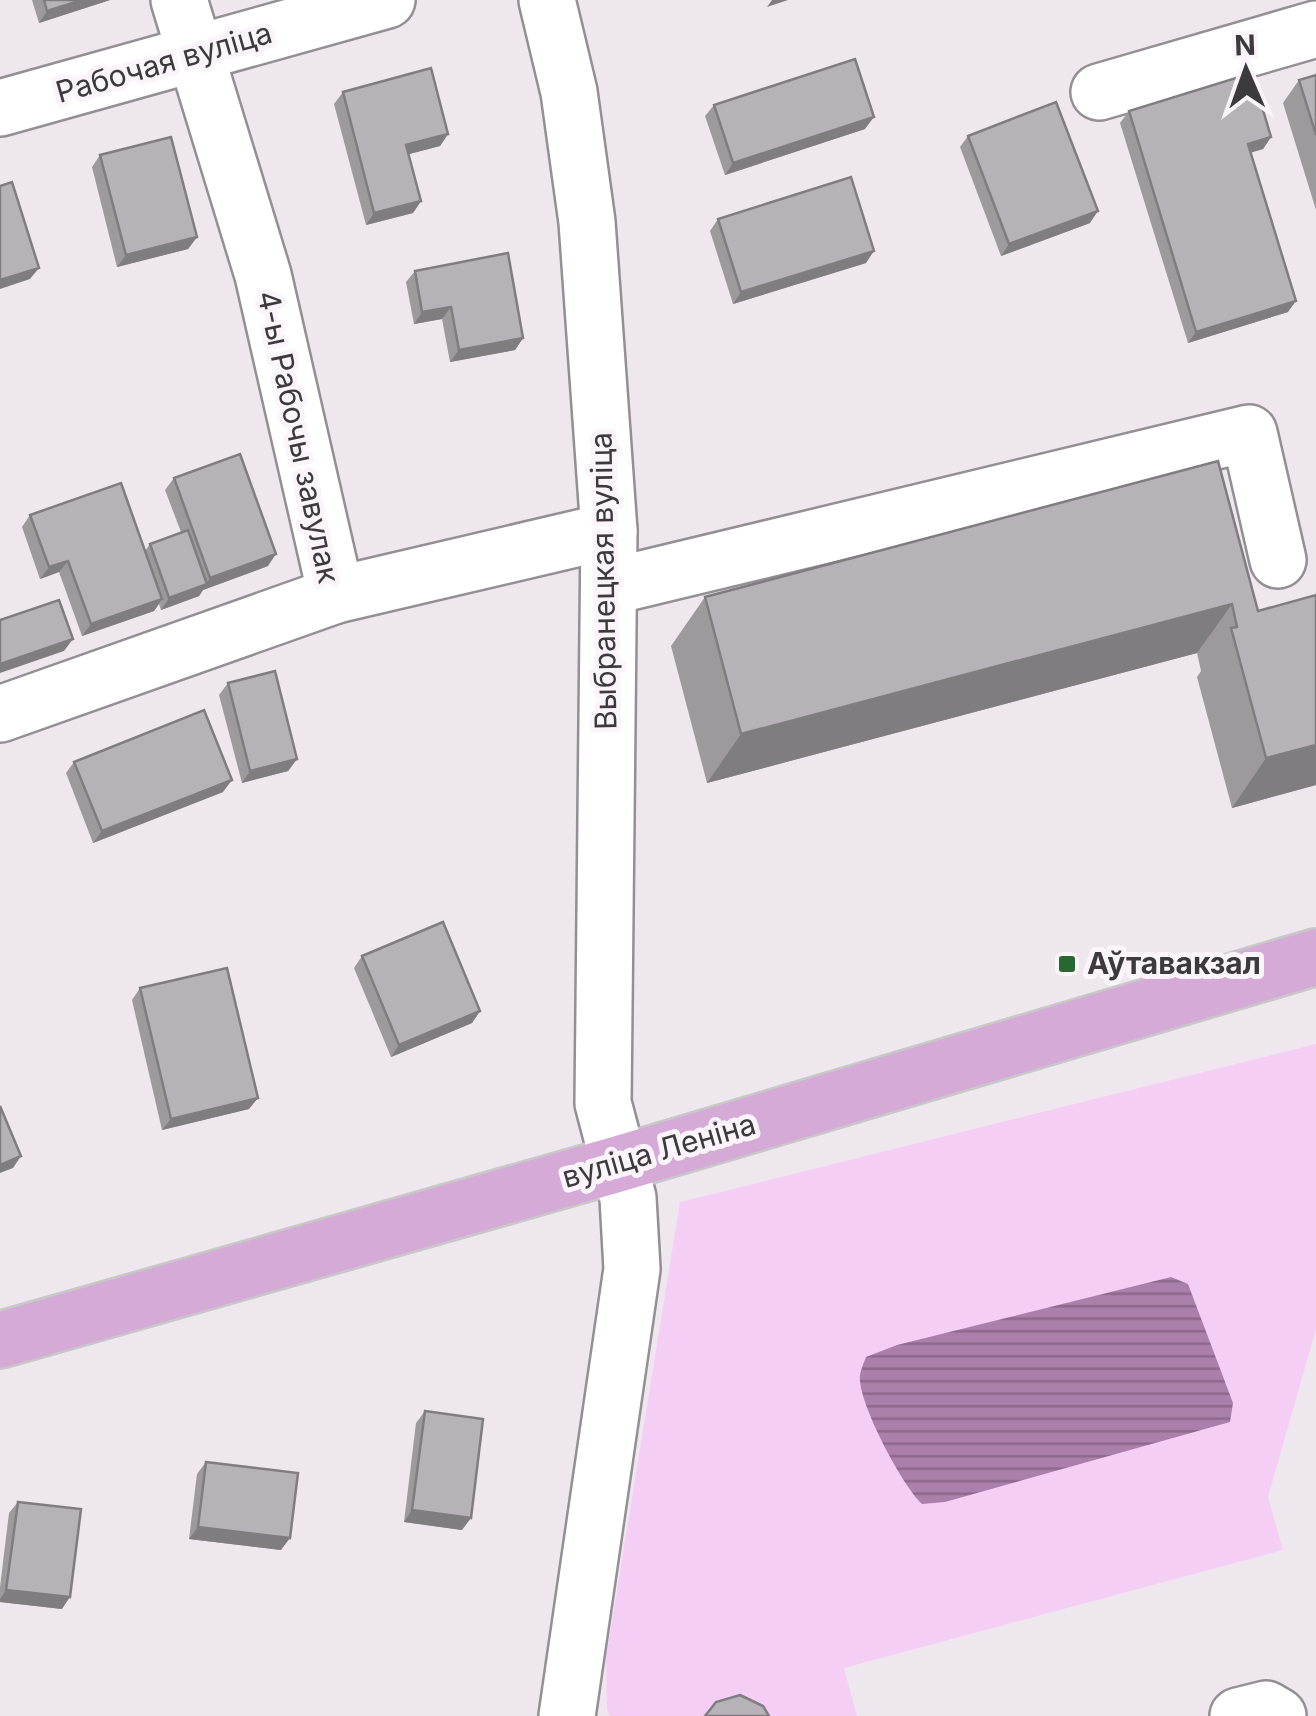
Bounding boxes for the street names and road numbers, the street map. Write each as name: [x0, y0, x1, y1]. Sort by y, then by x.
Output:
street label: Рабочая вуліца: [52, 14, 276, 110]
street label: 4-ы Рабочы завулак: [250, 287, 348, 586]
street label: Выбранецкая вуліца: [582, 432, 624, 730]
street label: вуліца Леніна: [558, 1105, 760, 1195]

